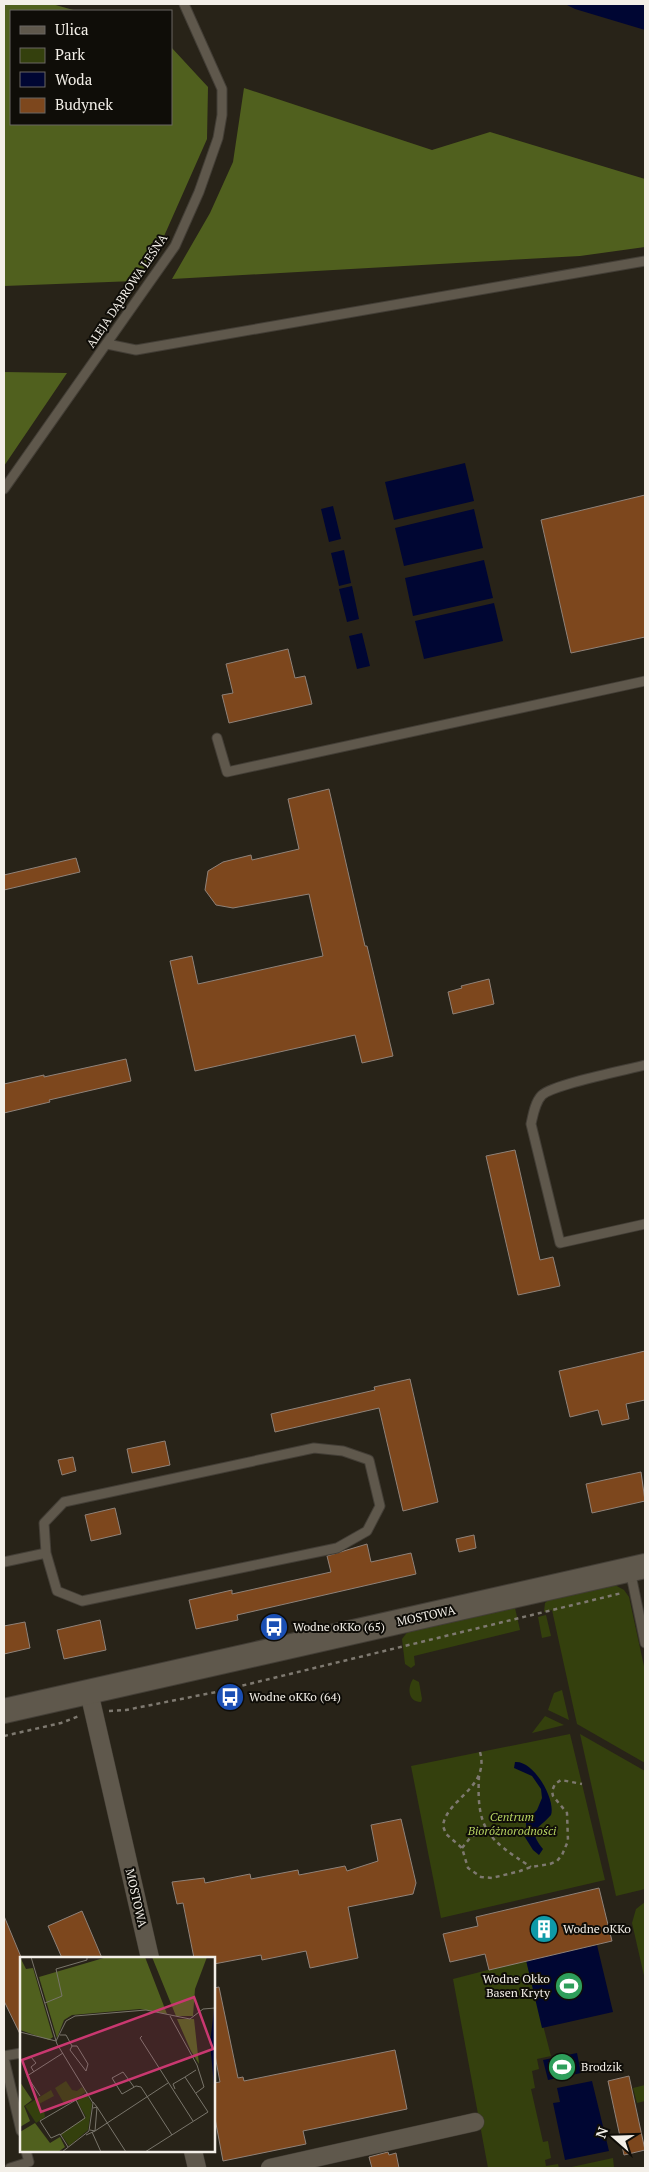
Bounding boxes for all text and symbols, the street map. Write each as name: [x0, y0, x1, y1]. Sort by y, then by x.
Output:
legend: [10, 10, 172, 125]
text: Ulica: [55, 19, 89, 39]
text: Park: [55, 44, 85, 64]
text: Woda: [55, 69, 93, 89]
text: Budynek: [55, 94, 113, 114]
street label: ALEJA DĄBROWA LEŚNA: [83, 230, 171, 350]
street label: MOSTOWA: [395, 1602, 457, 1629]
bus stop icon: Wodne oKKo (65): [259, 1612, 289, 1642]
place label: Wodne oKKo (65): [293, 1619, 385, 1634]
bus stop icon: Wodne oKKo (64): [215, 1682, 245, 1712]
place label: Wodne oKKo (64): [249, 1689, 341, 1704]
park label: Centrum Bioróżnorodności: [467, 1809, 557, 1838]
street label: MOSTOWA: [122, 1867, 151, 1929]
building icon: Wodne oKKo: [529, 1914, 559, 1944]
place label: Wodne oKKo: [563, 1921, 631, 1936]
inset map: [20, 1957, 215, 2152]
place label: Wodne Okko Basen Kryty: [482, 1971, 551, 2000]
sports icon: Wodne Okko Basen Kryty: [554, 1971, 584, 2001]
sports icon: Brodzik: [547, 2052, 577, 2082]
place label: Brodzik: [581, 2059, 623, 2074]
north arrow: [589, 2112, 639, 2162]
text: N: [591, 2124, 612, 2141]

